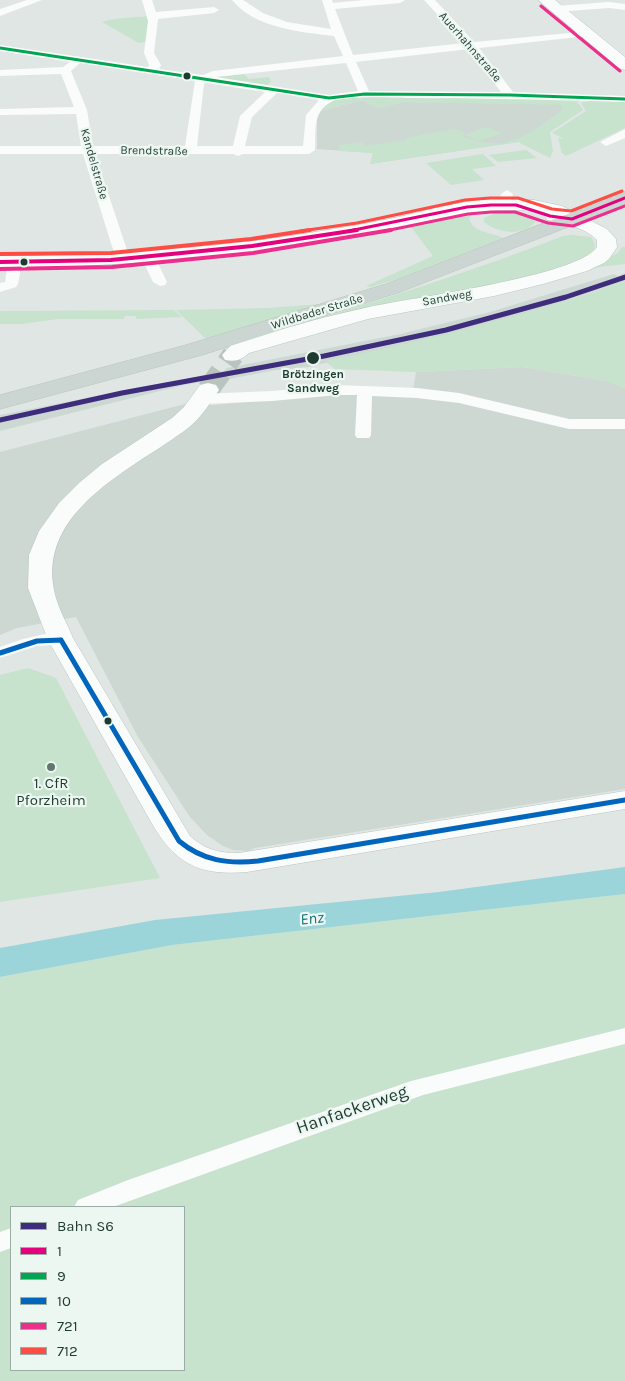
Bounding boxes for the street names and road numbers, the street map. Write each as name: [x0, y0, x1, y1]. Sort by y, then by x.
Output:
street label: Auerhahnstraße: [436, 9, 504, 85]
street label: Kandelstraße: [77, 127, 111, 201]
street label: Brendstraße: [120, 143, 188, 159]
street label: Sandweg: [421, 287, 473, 309]
street label: Wildbader Straße: [269, 291, 365, 333]
street label: Hanfackerweg: [293, 1081, 411, 1139]

